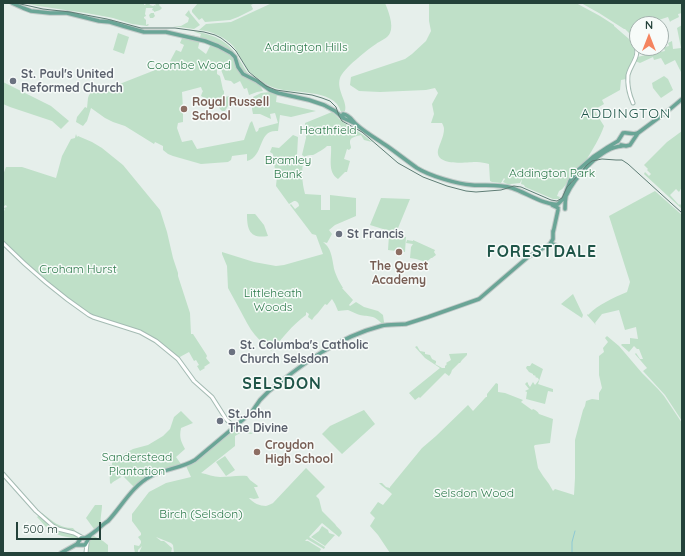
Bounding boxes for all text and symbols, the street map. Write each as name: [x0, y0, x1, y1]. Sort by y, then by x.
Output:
north arrow: [629, 16, 669, 56]
text: N: [645, 18, 653, 32]
park label: Addington Hills: [264, 40, 348, 54]
park label: Coombe Wood: [147, 58, 231, 72]
place label: St. Paul's United Reformed Church: [21, 67, 123, 95]
marker: St. Paul's United Reformed Church: [8, 76, 18, 86]
place label: Royal Russell School: [192, 95, 269, 123]
marker: Royal Russell School: [179, 104, 189, 114]
district label: ADDINGTON: [581, 106, 671, 122]
park label: Heathfield: [299, 123, 357, 137]
park label: Bramley Bank: [265, 153, 311, 181]
park label: Addington Park: [509, 166, 595, 180]
place label: St Francis: [347, 227, 404, 241]
marker: St Francis: [334, 229, 344, 239]
district label: FORESTDALE: [487, 242, 597, 262]
marker: The Quest Academy: [394, 247, 404, 257]
place label: The Quest Academy: [370, 259, 428, 287]
park label: Croham Hurst: [39, 262, 117, 276]
park label: Littleheath Woods: [244, 286, 302, 314]
place label: St. Columba's Catholic Church Selsdon: [240, 338, 368, 366]
marker: St. Columba's Catholic Church Selsdon: [227, 347, 237, 357]
district label: SELSDON: [242, 374, 322, 394]
place label: St.John The Divine: [228, 407, 288, 435]
marker: St.John The Divine: [215, 416, 225, 426]
place label: Croydon High School: [265, 438, 333, 466]
marker: Croydon High School: [252, 447, 262, 457]
park label: Sanderstead Plantation: [102, 450, 172, 478]
park label: Selsdon Wood: [434, 486, 514, 500]
park label: Birch (Selsdon): [159, 507, 243, 521]
scale bar: [18, 514, 103, 540]
text: 500 m: [23, 521, 58, 536]

